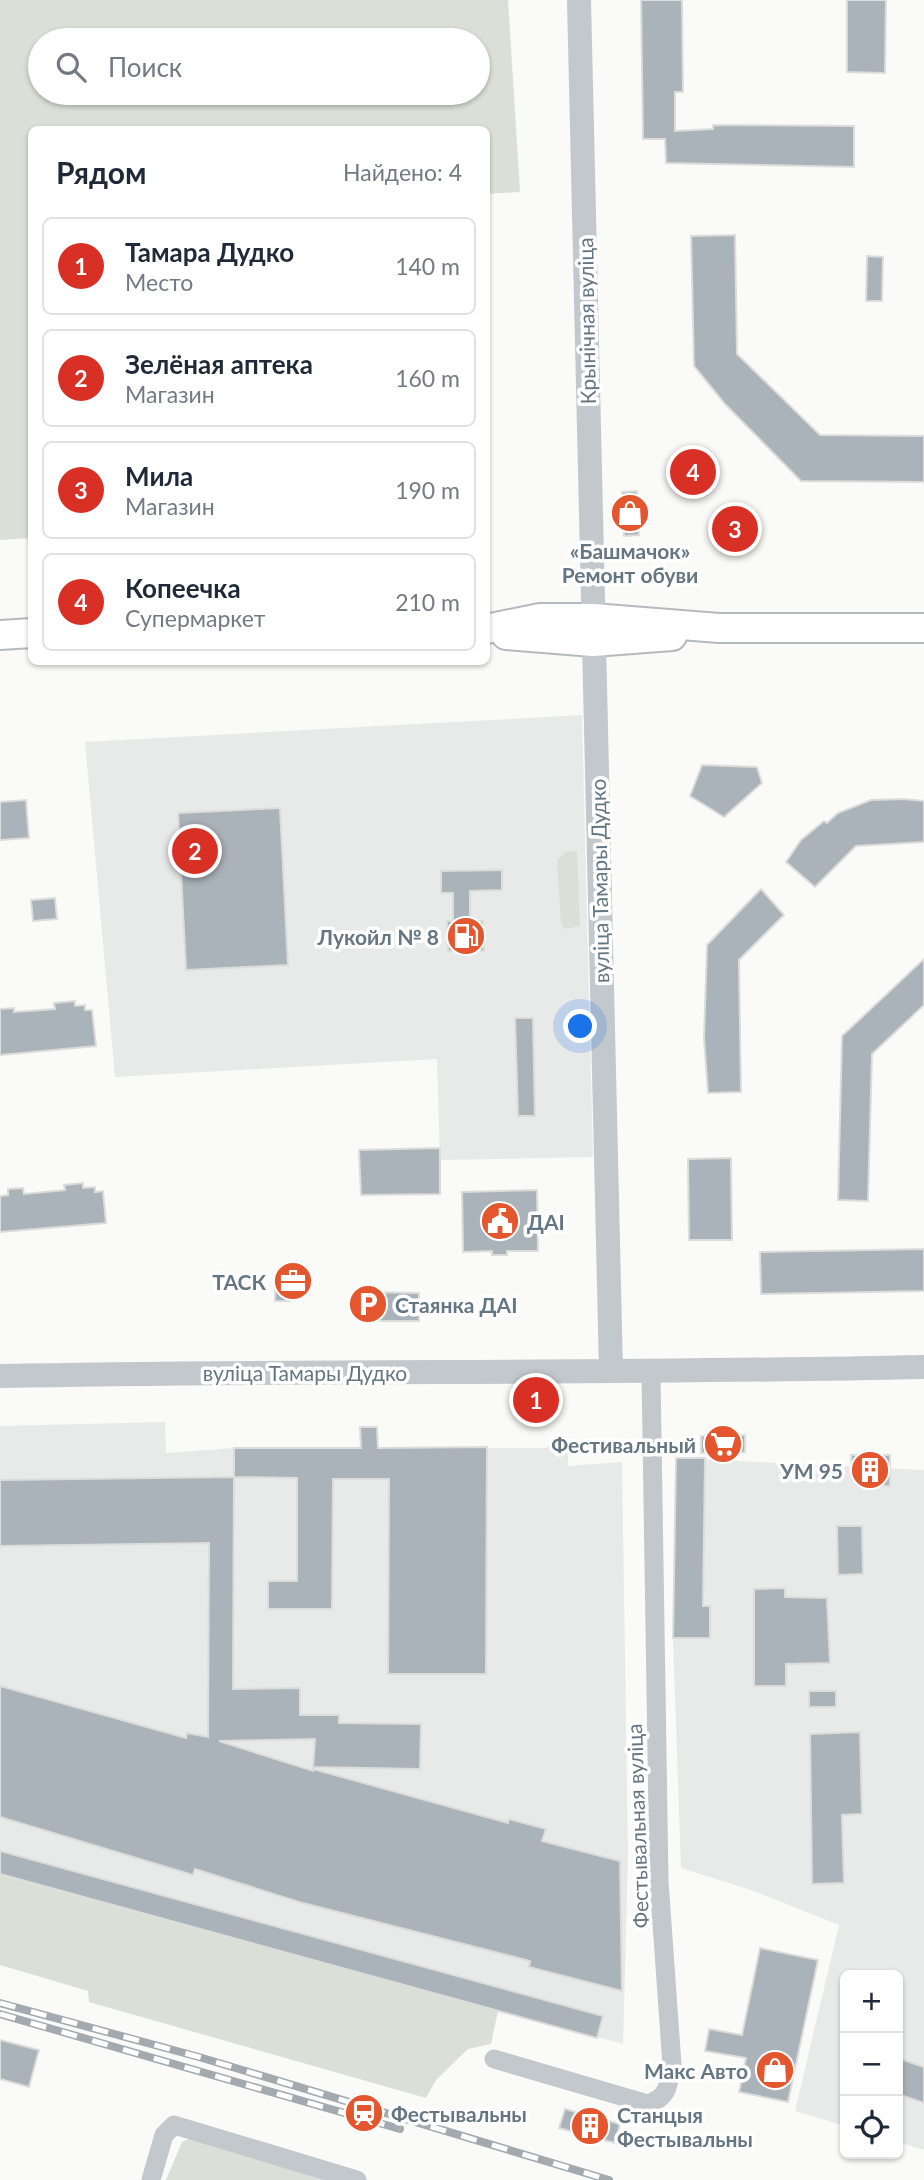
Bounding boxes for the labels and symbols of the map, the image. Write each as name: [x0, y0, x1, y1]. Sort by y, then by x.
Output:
street label: Крынічная вуліца: [572, 237, 600, 405]
pin: 4: [670, 446, 716, 498]
shop icon: «Башмачок» Ремонт обуви: [609, 492, 651, 534]
pin: 3: [712, 503, 758, 555]
place label: «Башмачок» Ремонт обуви: [562, 538, 698, 587]
street label: вуліца Тамары Дудко: [585, 778, 613, 983]
pin: 2: [172, 825, 218, 877]
fuel station icon: Лукойл № 8: [445, 915, 487, 957]
place label: Лукойл № 8: [317, 924, 439, 949]
your location: [563, 1009, 597, 1043]
public building icon: ДАІ: [479, 1200, 521, 1242]
place label: ДАІ: [527, 1209, 565, 1234]
office icon: ТАСК: [272, 1260, 314, 1302]
place label: ТАСК: [212, 1269, 266, 1294]
parking icon: Стаянка ДАІ: [347, 1283, 389, 1325]
place label: Стаянка ДАІ: [395, 1292, 517, 1317]
street label: вуліца Тамары Дудко: [203, 1360, 407, 1385]
pin: 1: [513, 1374, 559, 1426]
supermarket icon: Фестивальный: [702, 1423, 744, 1465]
place label: Фестивальный: [551, 1432, 696, 1457]
building icon: УМ 95: [849, 1449, 891, 1491]
place label: УМ 95: [779, 1458, 843, 1483]
street label: Фестывальная вуліца: [621, 1723, 653, 1929]
shop icon: Макс Авто: [754, 2049, 796, 2091]
place label: Макс Авто: [644, 2058, 748, 2083]
station icon: Фестывальны: [343, 2092, 385, 2134]
place label: Фестывальны: [391, 2101, 527, 2126]
place label: Станцыя Фестывальны: [617, 2102, 753, 2151]
building icon: Станцыя Фестывальны: [569, 2105, 611, 2147]

